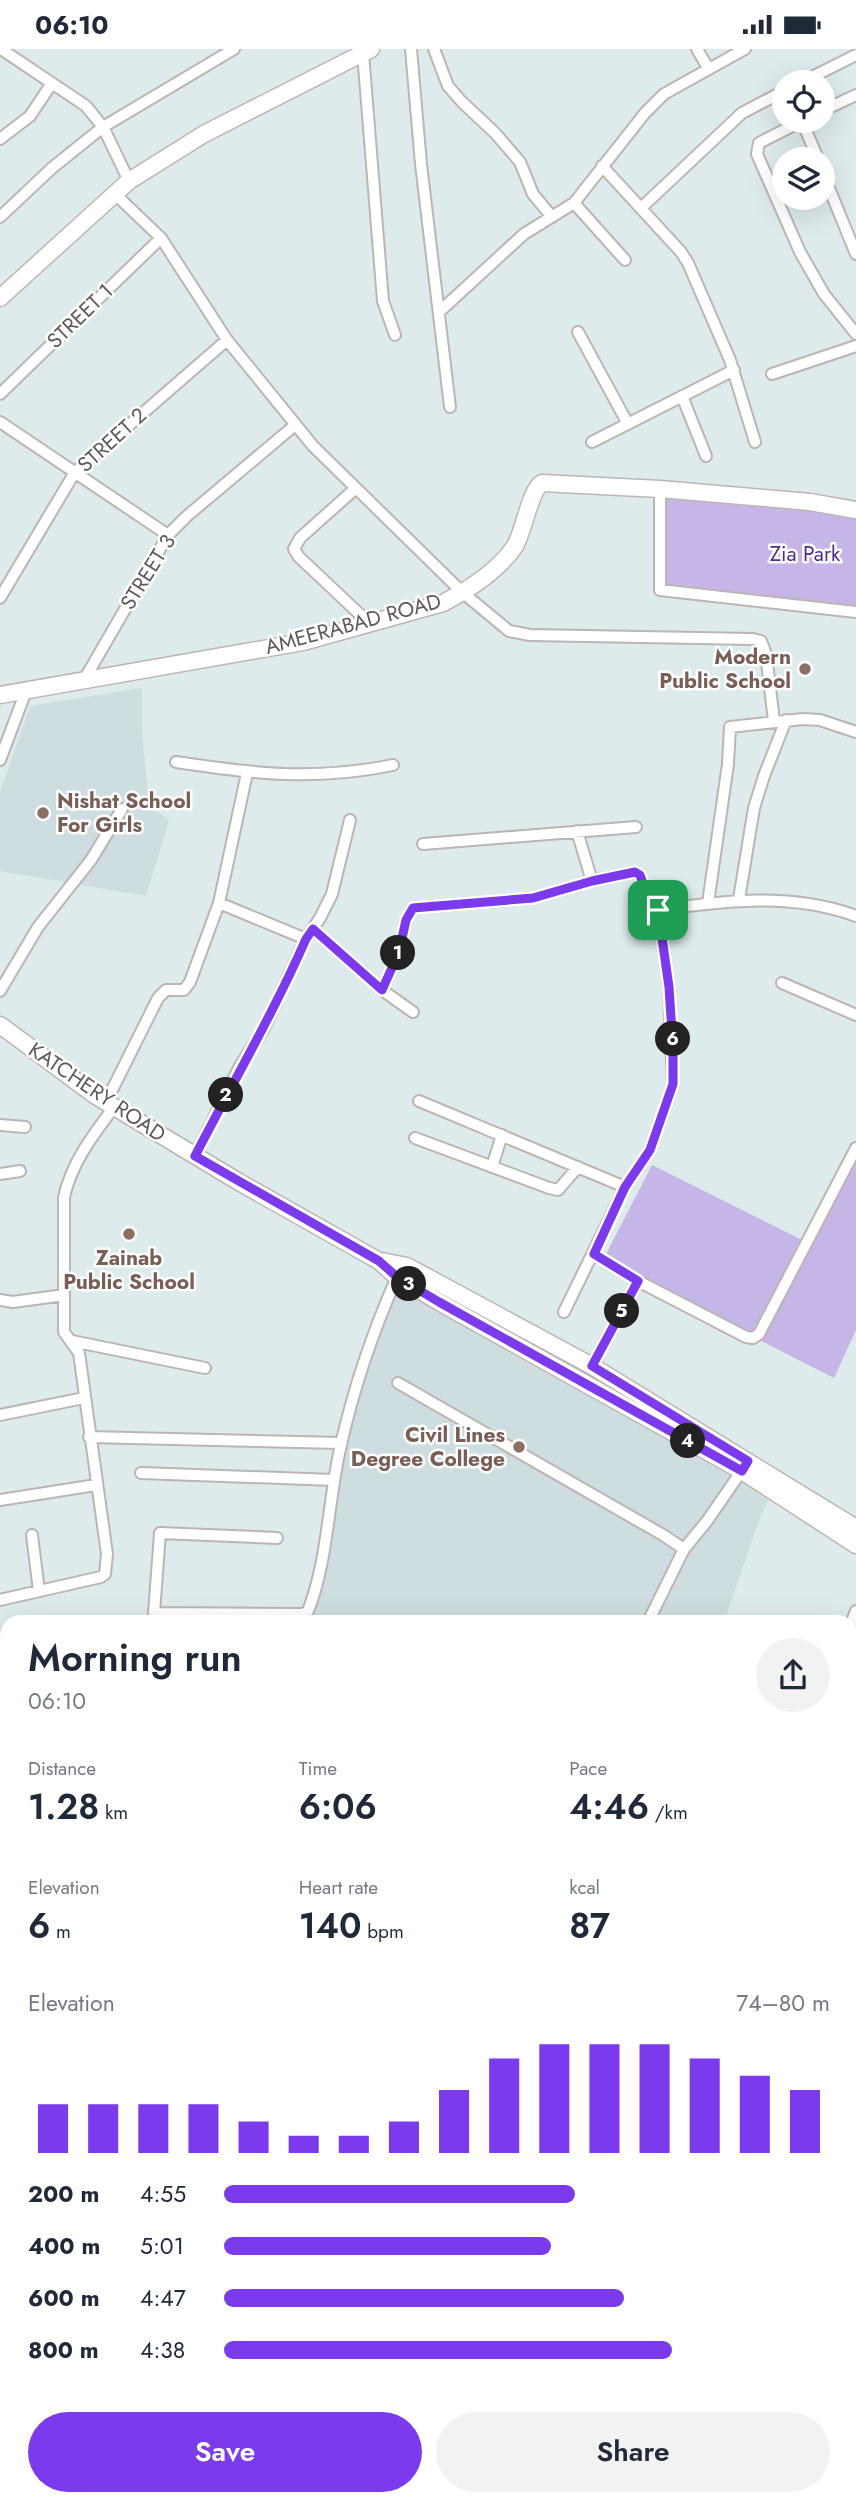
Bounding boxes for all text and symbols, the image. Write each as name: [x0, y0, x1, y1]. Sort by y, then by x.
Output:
text: 06:10: [35, 6, 108, 44]
map controls: [772, 70, 835, 210]
button: locate: [772, 70, 835, 133]
button: layers: [772, 147, 835, 210]
street label: STREET 1: [40, 277, 120, 355]
street label: STREET 2: [71, 401, 153, 479]
street label: STREET 3: [113, 529, 183, 615]
park label: Zia Park: [770, 539, 841, 569]
street label: AMEERABAD ROAD: [262, 586, 444, 662]
place label: Modern Public School: [659, 642, 791, 696]
marker: Modern Public School: [797, 661, 813, 677]
place label: Nishat School For Girls: [57, 786, 191, 840]
marker: Nishat School For Girls: [35, 805, 51, 821]
pin: [628, 880, 688, 940]
icon: arrive: [639, 891, 677, 929]
pin: 1: [380, 935, 416, 971]
text: 1: [393, 939, 402, 966]
pin: 6: [656, 1021, 690, 1056]
text: 6: [666, 1025, 679, 1052]
street label: KATCHERY ROAD: [22, 1035, 172, 1149]
pin: 2: [208, 1077, 244, 1113]
text: 2: [219, 1081, 232, 1108]
marker: Zainab Public School: [121, 1226, 137, 1242]
place label: Zainab Public School: [63, 1243, 195, 1297]
pin: 3: [392, 1267, 426, 1301]
text: 3: [403, 1270, 414, 1297]
pin: 5: [604, 1293, 640, 1329]
text: 5: [615, 1297, 628, 1324]
place label: Civil Lines Degree College: [351, 1420, 505, 1474]
pin: 4: [670, 1423, 706, 1459]
text: 4: [681, 1427, 694, 1454]
marker: Civil Lines Degree College: [511, 1439, 527, 1455]
text: Morning run: [28, 1630, 242, 1685]
button: share: [756, 1638, 830, 1712]
text: 06:10: [28, 1684, 86, 1718]
text: Distance: [28, 1755, 96, 1782]
text: Time: [299, 1755, 337, 1782]
text: Pace: [569, 1755, 607, 1782]
text: 1.28: [28, 1782, 99, 1832]
text: 6:06: [299, 1782, 377, 1832]
text: 4:46: [569, 1782, 649, 1832]
text: km: [99, 1799, 128, 1826]
text: /km: [649, 1799, 688, 1826]
text: Elevation: [28, 1874, 100, 1901]
text: Heart rate: [299, 1874, 378, 1901]
text: kcal: [569, 1874, 600, 1901]
text: 6: [28, 1901, 50, 1951]
text: 140: [299, 1901, 362, 1951]
text: 87: [569, 1901, 610, 1951]
text: m: [50, 1918, 71, 1945]
text: bpm: [362, 1918, 404, 1945]
text: Elevation: [28, 1986, 115, 2020]
text: 74–80 m: [736, 1986, 830, 2020]
text: 200 m: [28, 2177, 99, 2211]
text: 4:55: [140, 2177, 186, 2211]
text: 400 m: [28, 2229, 100, 2263]
text: 5:01: [140, 2229, 184, 2263]
text: 600 m: [28, 2281, 100, 2315]
text: 4:47: [140, 2281, 186, 2315]
text: 800 m: [28, 2333, 99, 2367]
text: 4:38: [140, 2333, 185, 2367]
button: Save: [28, 2412, 422, 2492]
button: Share: [436, 2412, 830, 2492]

